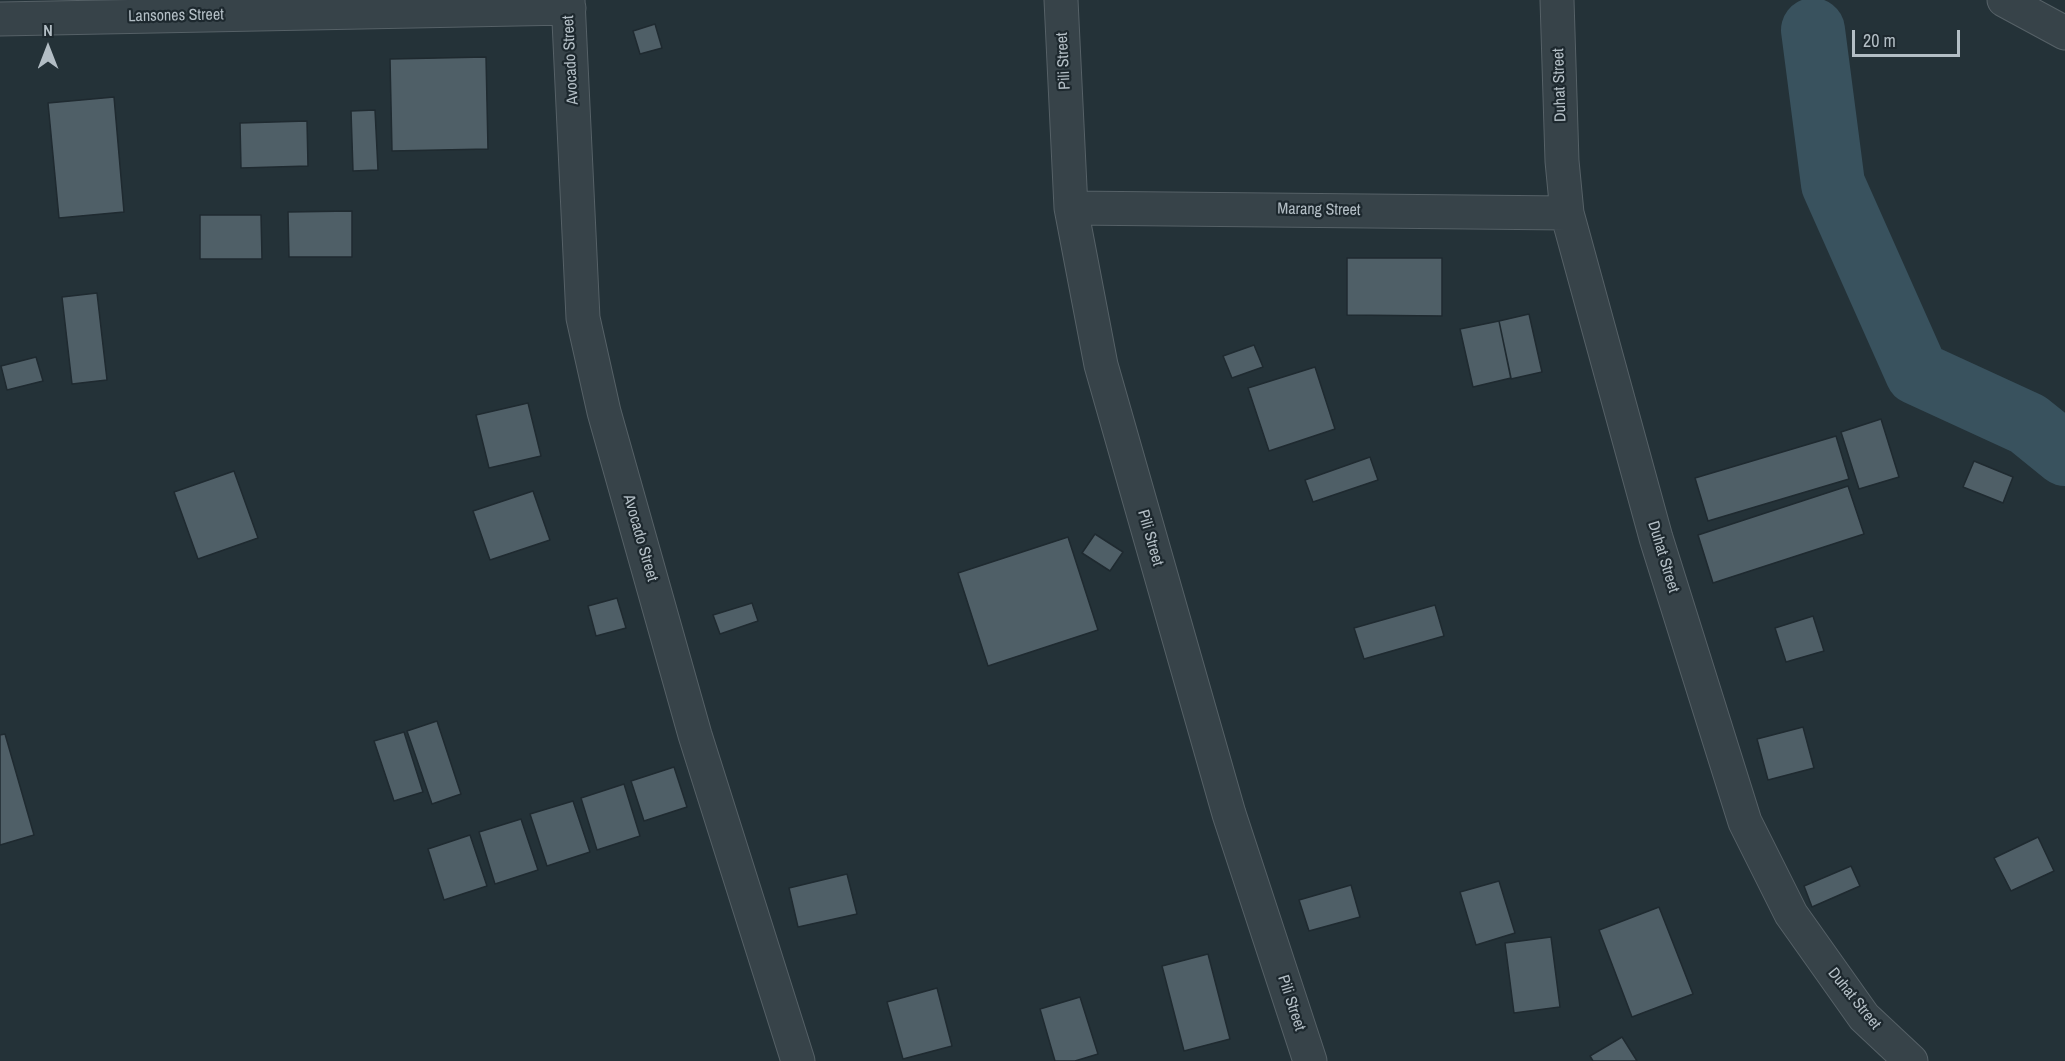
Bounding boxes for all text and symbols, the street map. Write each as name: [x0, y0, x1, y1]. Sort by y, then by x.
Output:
street label: Lansones Street: [128, 6, 224, 26]
street label: Avocado Street: [559, 15, 583, 105]
north arrow: [18, 18, 78, 78]
scale bar: [1855, 18, 1963, 56]
text: N: [43, 19, 53, 41]
text: 20 m: [1863, 28, 1896, 53]
street label: Pili Street: [1053, 32, 1075, 90]
street label: Duhat Street: [1549, 48, 1571, 122]
street label: Marang Street: [1277, 200, 1361, 220]
street label: Avocado Street: [618, 492, 662, 584]
street label: Pili Street: [1133, 508, 1167, 568]
street label: Duhat Street: [1643, 519, 1683, 595]
street label: Duhat Street: [1823, 964, 1885, 1034]
street label: Pili Street: [1273, 973, 1309, 1033]

